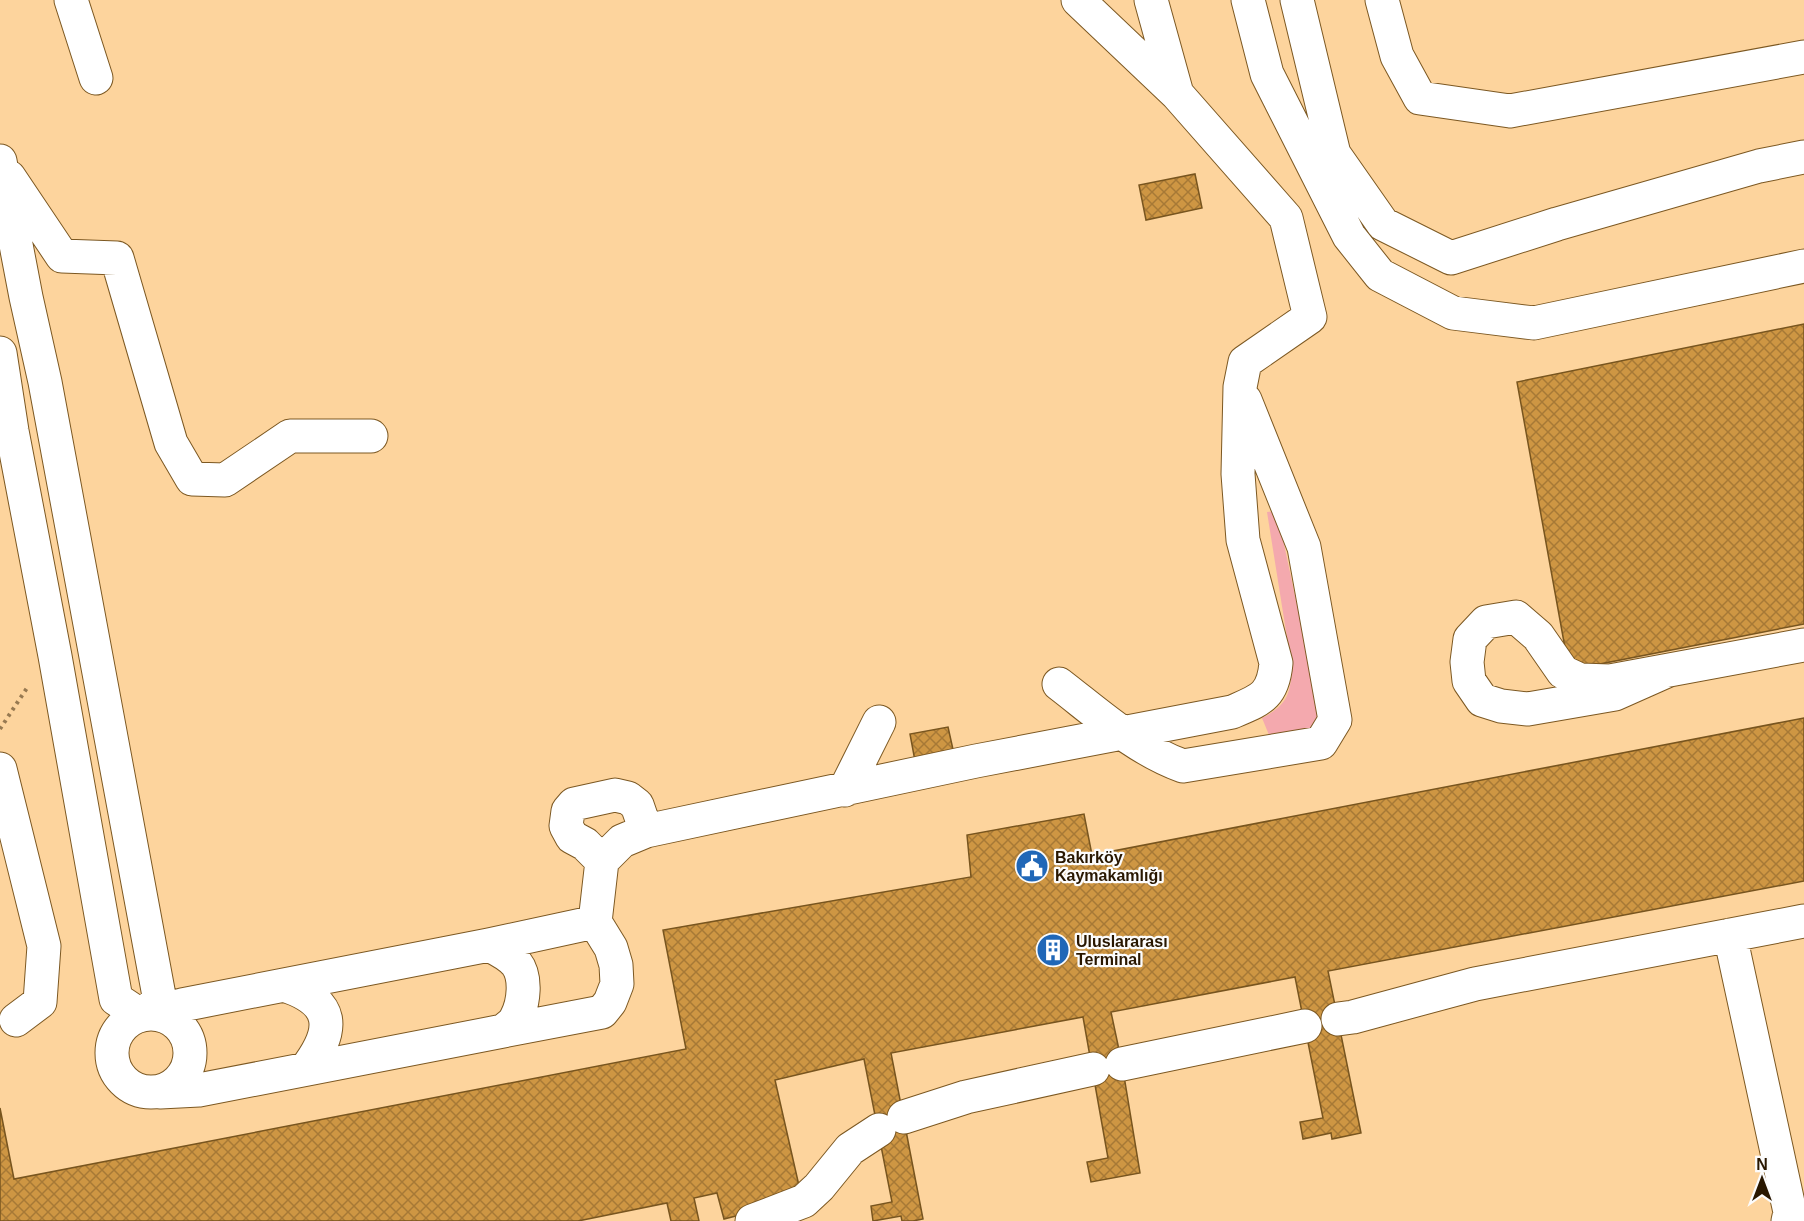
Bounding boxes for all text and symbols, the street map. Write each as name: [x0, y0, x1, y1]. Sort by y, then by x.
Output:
public building icon: Bakırköy Kaymakamlığı: [1014, 848, 1050, 884]
place label: Bakırköy Kaymakamlığı: [1055, 849, 1163, 884]
building icon: Uluslararası Terminal: [1035, 932, 1071, 968]
place label: Uluslararası Terminal: [1076, 933, 1168, 968]
north arrow: [1732, 1149, 1792, 1209]
text: N: [1756, 1156, 1768, 1173]

